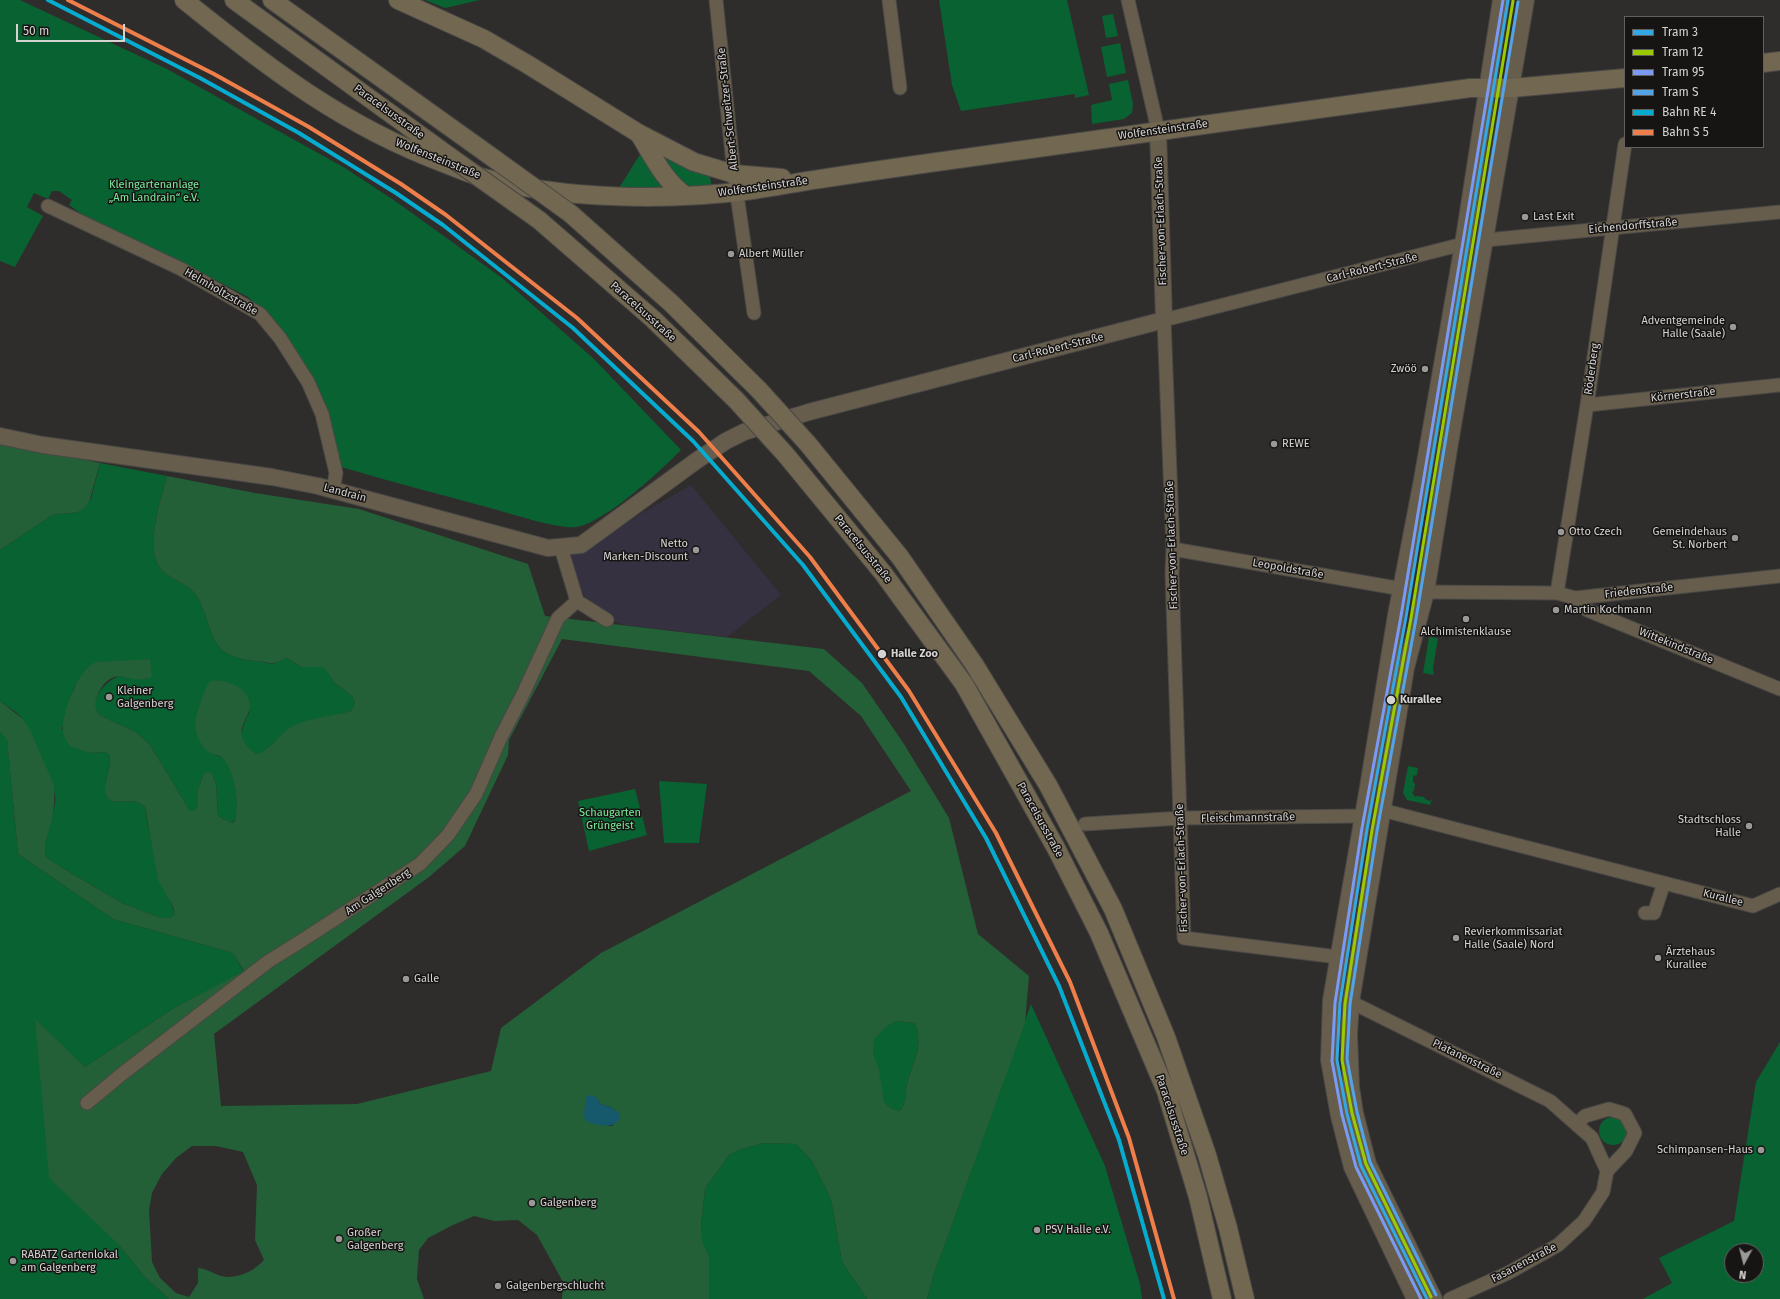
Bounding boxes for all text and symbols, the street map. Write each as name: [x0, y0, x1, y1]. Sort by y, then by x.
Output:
scale bar: [18, 16, 127, 42]
legend: [1624, 16, 1764, 148]
text: 50 m: [23, 24, 49, 38]
text: Tram 3: [1662, 25, 1698, 39]
text: Tram 12: [1662, 45, 1703, 59]
street label: Albert-Schweitzer-Straße: [715, 47, 741, 171]
text: Tram 95: [1662, 65, 1704, 79]
street label: Paracelsusstraße: [351, 82, 427, 142]
text: Tram S: [1662, 85, 1699, 99]
text: Bahn RE 4: [1662, 105, 1716, 119]
street label: Wolfensteinstraße: [1117, 117, 1209, 143]
text: Bahn S 5: [1662, 125, 1709, 139]
street label: Wolfensteinstraße: [394, 136, 482, 182]
street label: Fischer-von-Erlach-Straße: [1152, 156, 1170, 286]
street label: Wolfensteinstraße: [717, 174, 809, 200]
park label: Kleingartenanlage „Am Landrain“ e.V.: [109, 178, 199, 204]
place label: Last Exit: [1533, 210, 1575, 224]
marker: Last Exit: [1520, 212, 1530, 222]
street label: Eichendorffstraße: [1588, 216, 1678, 236]
place label: Albert Müller: [739, 247, 804, 261]
marker: Albert Müller: [726, 249, 736, 259]
street label: Carl-Robert-Straße: [1325, 250, 1419, 286]
street label: Helmholtzstraße: [182, 266, 260, 318]
street label: Paracelsusstraße: [607, 279, 679, 345]
place label: Adventgemeinde Halle (Saale): [1641, 314, 1725, 340]
marker: Adventgemeinde Halle (Saale): [1728, 322, 1738, 332]
street label: Carl-Robert-Straße: [1011, 330, 1105, 366]
street label: Röderberg: [1582, 342, 1602, 396]
place label: Zwöö: [1391, 362, 1417, 376]
marker: Zwöö: [1420, 364, 1430, 374]
street label: Körnerstraße: [1650, 385, 1716, 405]
place label: REWE: [1282, 437, 1310, 451]
marker: REWE: [1269, 439, 1279, 449]
street label: Fischer-von-Erlach-Straße: [1163, 480, 1181, 610]
street label: Landrain: [322, 481, 368, 505]
street label: Paracelsusstraße: [831, 512, 895, 586]
place label: Otto Czech: [1569, 525, 1622, 539]
place label: Gemeindehaus St. Norbert: [1653, 525, 1727, 551]
marker: Otto Czech: [1556, 527, 1566, 537]
marker: Gemeindehaus St. Norbert: [1730, 533, 1740, 543]
place label: Netto Marken-Discount: [603, 537, 688, 563]
marker: Netto Marken-Discount: [691, 545, 701, 555]
street label: Leopoldstraße: [1252, 556, 1324, 582]
street label: Friedenstraße: [1604, 581, 1674, 601]
place label: Martin Kochmann: [1564, 603, 1652, 617]
marker: Martin Kochmann: [1551, 605, 1561, 615]
marker: Alchimistenklause: [1461, 614, 1471, 624]
place label: Alchimistenklause: [1421, 625, 1511, 639]
street label: Wittekindstraße: [1637, 625, 1715, 667]
place label: Halle Zoo: [891, 647, 938, 661]
marker: Halle Zoo: [876, 648, 888, 660]
place label: Kleiner Galgenberg: [117, 684, 173, 710]
marker: Kleiner Galgenberg: [104, 692, 114, 702]
place label: Kurallee: [1400, 693, 1442, 707]
marker: Kurallee: [1385, 694, 1397, 706]
street label: Paracelsusstraße: [1014, 780, 1066, 860]
street label: Fischer-von-Erlach-Straße: [1173, 803, 1191, 933]
park label: Schaugarten Grüngeist: [579, 806, 641, 832]
street label: Fleischmannstraße: [1201, 811, 1295, 825]
place label: Stadtschloss Halle: [1678, 813, 1741, 839]
marker: Stadtschloss Halle: [1744, 821, 1754, 831]
street label: Am Galgenberg: [343, 866, 413, 918]
street label: Kurallee: [1702, 887, 1744, 909]
place label: Revierkommissariat Halle (Saale) Nord: [1464, 925, 1562, 951]
marker: Revierkommissariat Halle (Saale) Nord: [1451, 933, 1461, 943]
place label: Ärztehaus Kurallee: [1666, 945, 1715, 971]
marker: Ärztehaus Kurallee: [1653, 953, 1663, 963]
place label: Galle: [414, 972, 439, 986]
marker: Galle: [401, 974, 411, 984]
street label: Platanenstraße: [1430, 1036, 1504, 1082]
street label: Paracelsusstraße: [1153, 1073, 1191, 1157]
place label: Schimpansen-Haus: [1657, 1143, 1753, 1157]
marker: Schimpansen-Haus: [1756, 1145, 1766, 1155]
place label: Galgenberg: [540, 1196, 596, 1210]
marker: Galgenberg: [527, 1198, 537, 1208]
place label: PSV Halle e.V.: [1045, 1223, 1111, 1237]
marker: PSV Halle e.V.: [1032, 1225, 1042, 1235]
place label: Großer Galgenberg: [347, 1226, 403, 1252]
marker: Großer Galgenberg: [334, 1234, 344, 1244]
street label: Fasanenstraße: [1489, 1240, 1559, 1286]
north arrow: [1724, 1243, 1764, 1283]
place label: RABATZ Gartenlokal am Galgenberg: [21, 1248, 118, 1274]
marker: RABATZ Gartenlokal am Galgenberg: [8, 1256, 18, 1266]
text: N: [1738, 1268, 1747, 1281]
place label: Galgenbergschlucht: [506, 1279, 604, 1293]
marker: Galgenbergschlucht: [493, 1281, 503, 1291]

